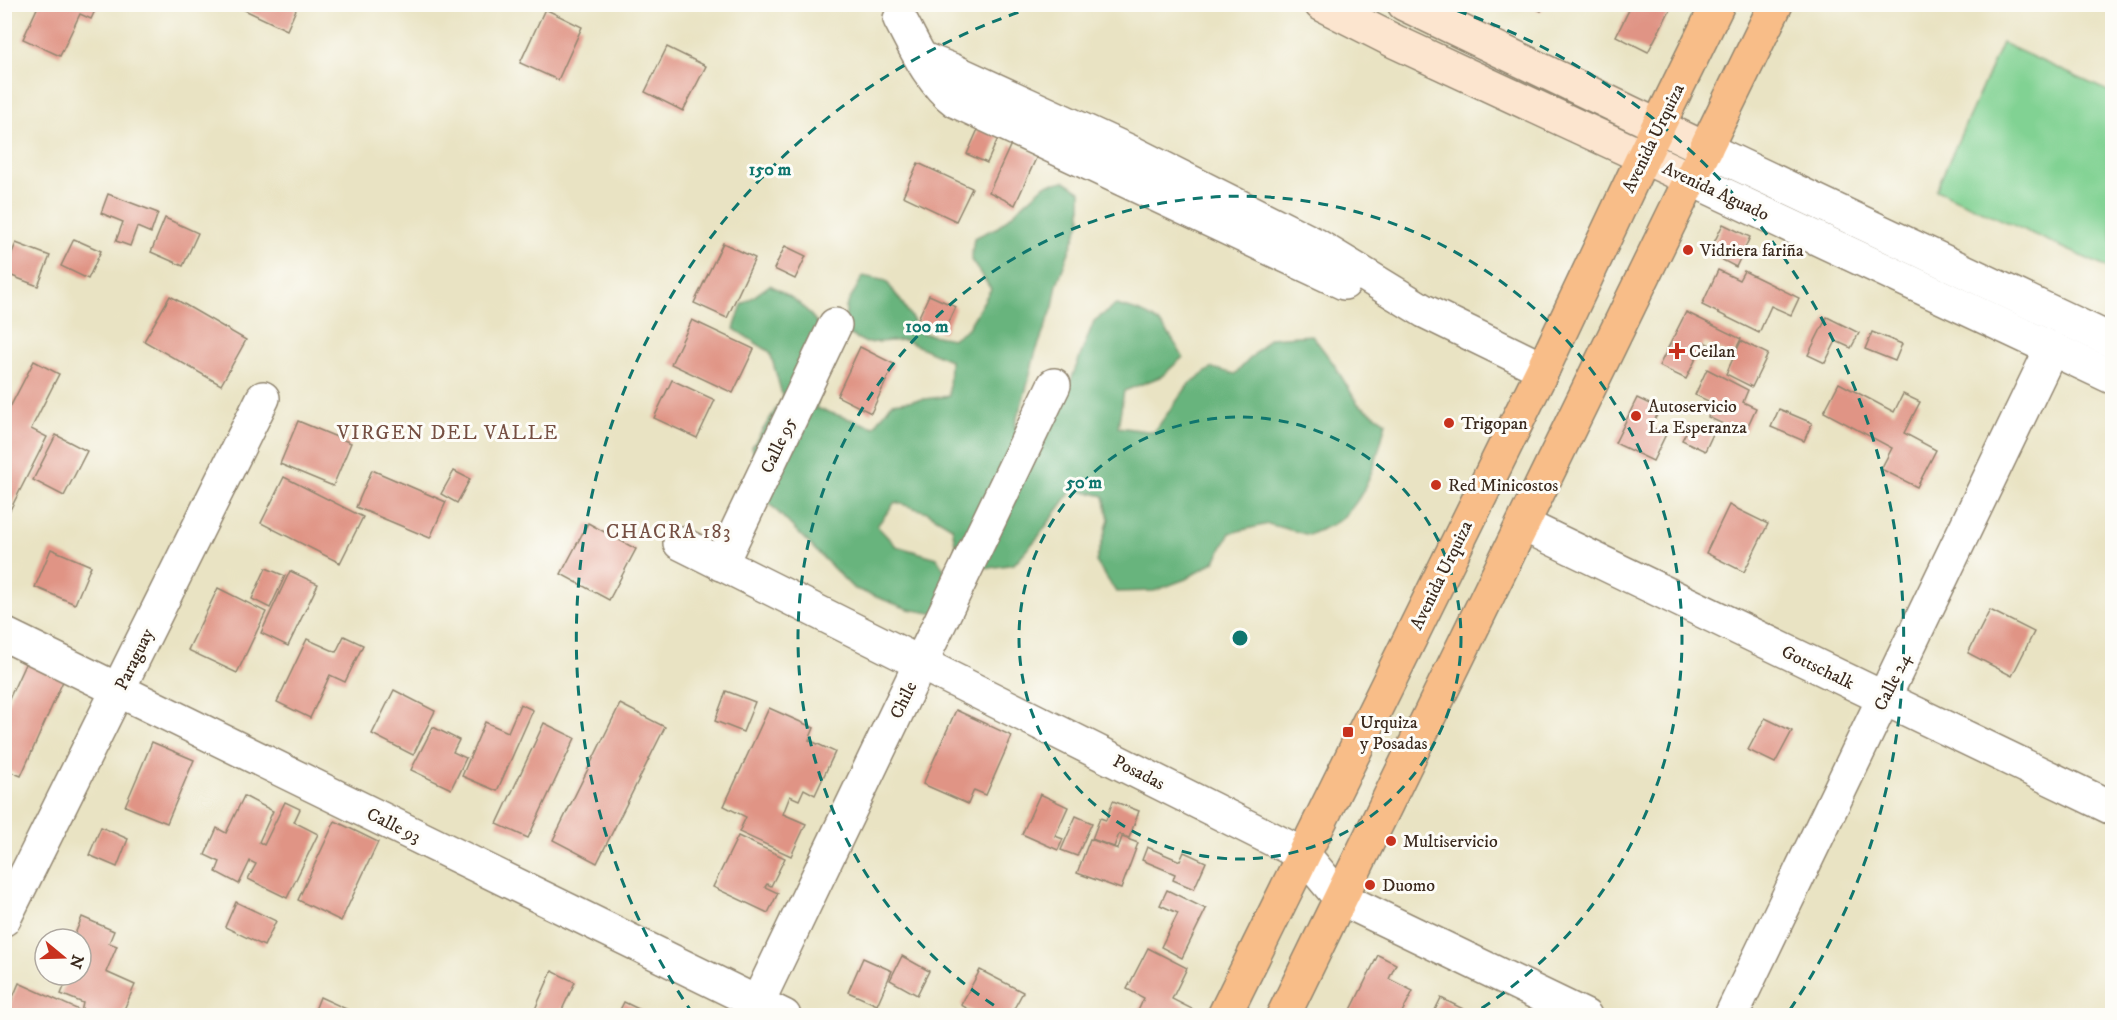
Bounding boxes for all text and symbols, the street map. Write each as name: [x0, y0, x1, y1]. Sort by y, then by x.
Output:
street label: Avenida Urquiza: [1618, 80, 1690, 197]
street label: Avenida Aguado: [1659, 158, 1773, 226]
text: 150 m: [749, 159, 792, 181]
place label: Vidriera fariña: [1699, 240, 1804, 262]
marker: Vidriera fariña: [1681, 243, 1695, 257]
text: 100 m: [905, 316, 949, 338]
place label: Ceilan: [1689, 341, 1736, 363]
marker: Ceilan: [1670, 344, 1684, 358]
place label: Autoservicio La Esperanza: [1648, 396, 1747, 439]
marker: Autoservicio La Esperanza: [1629, 409, 1643, 423]
place label: Trigopan: [1461, 413, 1528, 435]
street label: Calle 95: [756, 414, 801, 477]
marker: Trigopan: [1442, 416, 1456, 430]
district label: VIRGEN DEL VALLE: [336, 421, 559, 446]
text: 50 m: [1065, 472, 1102, 494]
place label: Red Minicostos: [1448, 475, 1558, 497]
marker: Red Minicostos: [1429, 478, 1443, 492]
street label: Avenida Urquiza: [1406, 517, 1478, 634]
district label: CHACRA 183: [606, 520, 732, 545]
street label: Paraguay: [111, 625, 159, 694]
centre of rings: [1230, 628, 1250, 648]
street label: Gottschalk: [1778, 641, 1858, 695]
street label: Calle 24: [1870, 650, 1916, 715]
street label: Chile: [885, 678, 922, 723]
place label: Urquiza y Posadas: [1360, 712, 1428, 755]
marker: Urquiza y Posadas: [1341, 725, 1355, 739]
street label: Posadas: [1109, 751, 1168, 795]
street label: Calle 93: [363, 803, 424, 848]
place label: Multiservicio: [1403, 831, 1498, 853]
marker: Multiservicio: [1384, 834, 1398, 848]
place label: Duomo: [1382, 875, 1435, 897]
marker: Duomo: [1363, 878, 1377, 892]
north arrow: [33, 927, 93, 987]
text: N: [65, 952, 88, 971]

